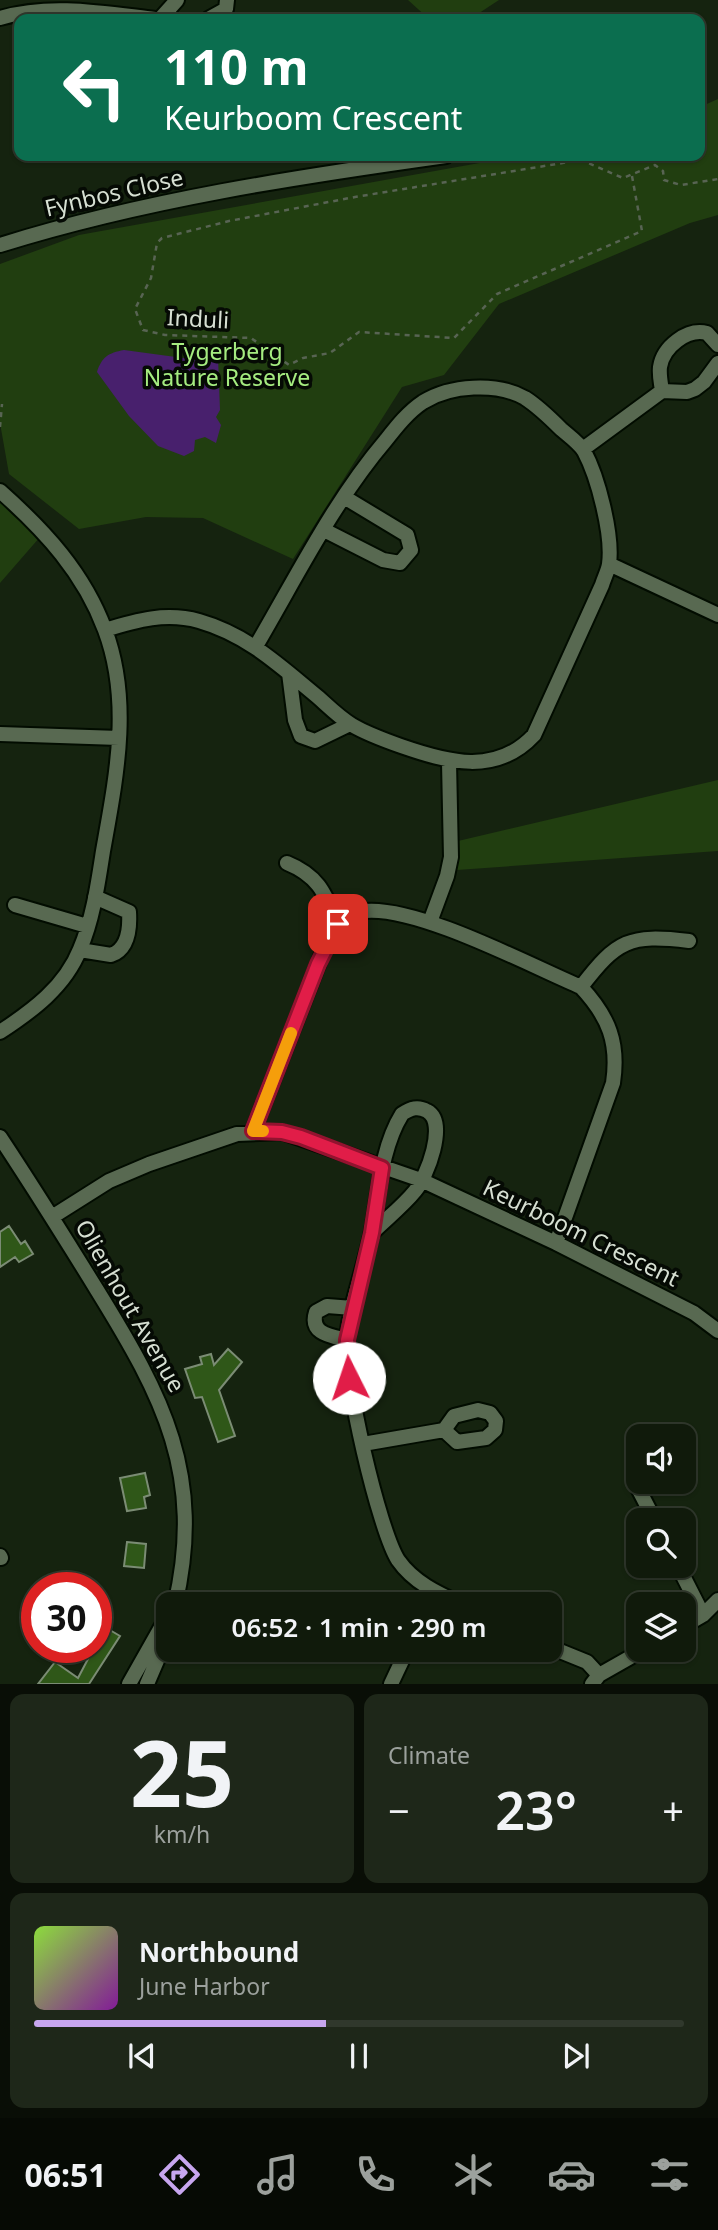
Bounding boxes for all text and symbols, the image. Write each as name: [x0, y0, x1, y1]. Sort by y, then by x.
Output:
text: 110 m: [164, 33, 309, 99]
icon: left: [49, 42, 140, 133]
text: Keurboom Crescent: [164, 96, 462, 139]
street label: Fynbos Close: [41, 161, 186, 224]
street label: Induli: [166, 300, 230, 336]
park label: Tygerberg Nature Reserve: [144, 335, 310, 393]
pin: [308, 894, 368, 954]
icon: arrive: [319, 905, 357, 943]
street label: Keurboom Crescent: [478, 1171, 685, 1293]
street label: Olienhout Avenue: [68, 1213, 193, 1398]
position arrow: [312, 1341, 386, 1415]
map controls: [626, 1424, 696, 1662]
button: sound: [626, 1424, 696, 1494]
button: search: [626, 1508, 696, 1578]
speed limit sign: 30: [21, 1572, 112, 1663]
button: layers: [626, 1592, 696, 1662]
text: 06:52 · 1 min · 290 m: [232, 1609, 486, 1645]
text: 25: [130, 1710, 234, 1834]
text: Climate: [388, 1739, 470, 1771]
text: 23°: [495, 1774, 577, 1845]
text: −: [388, 1784, 410, 1836]
text: +: [662, 1784, 684, 1836]
text: km/h: [154, 1818, 210, 1850]
text: Northbound: [139, 1934, 299, 1970]
text: June Harbor: [139, 1970, 270, 2002]
icon: previous: [123, 2037, 161, 2075]
icon: pause: [340, 2037, 378, 2075]
icon: next: [557, 2037, 595, 2075]
icon: directions: [155, 2150, 204, 2199]
icon: music: [253, 2150, 302, 2199]
icon: phone: [351, 2150, 400, 2199]
icon: climate: [449, 2150, 498, 2199]
icon: car: [547, 2150, 596, 2199]
icon: filters: [645, 2150, 694, 2199]
text: 06:51: [24, 2153, 107, 2196]

